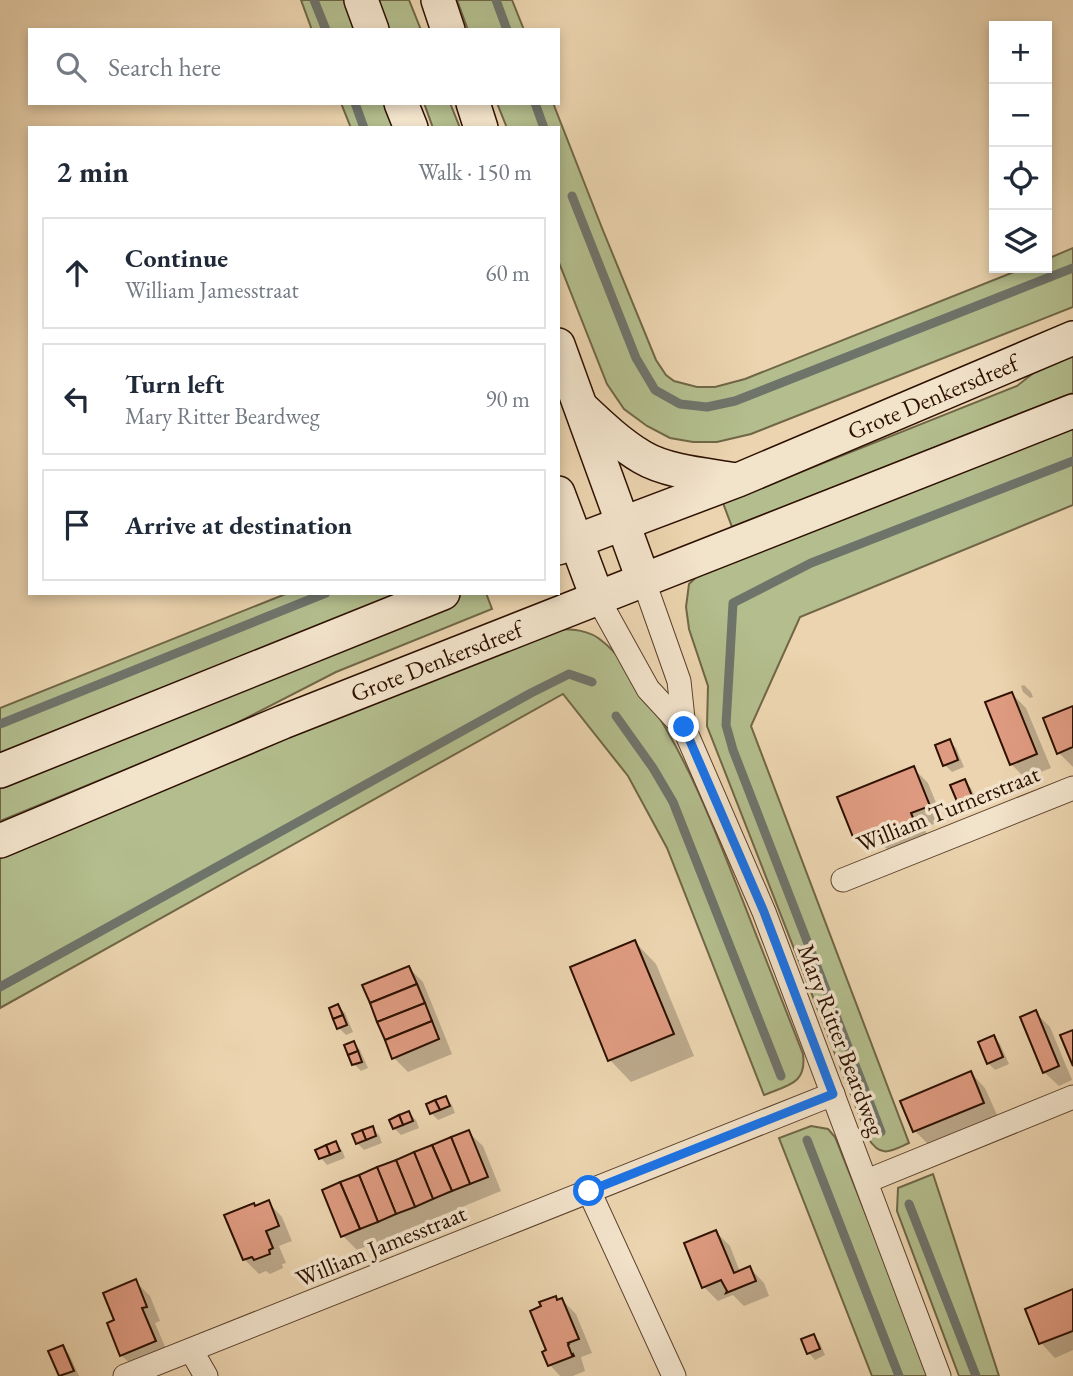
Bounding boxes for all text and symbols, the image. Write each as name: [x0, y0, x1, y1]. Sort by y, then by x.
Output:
map controls: [989, 21, 1052, 273]
button: +: [989, 21, 1052, 84]
search box: [28, 28, 560, 105]
icon: search: [52, 48, 90, 86]
text: Search here: [108, 50, 221, 84]
button: −: [989, 84, 1052, 147]
button: locate: [989, 147, 1052, 210]
text: 2 min: [56, 152, 129, 191]
text: Walk · 150 m: [418, 157, 532, 187]
button: layers: [989, 210, 1052, 273]
text: Continue: [125, 241, 228, 275]
icon: ahead: [58, 254, 96, 292]
text: 60 m: [485, 258, 530, 288]
text: William Jamesstraat: [125, 275, 299, 305]
street label: Grote Denkersdreef: [843, 346, 1026, 447]
text: Turn left: [125, 367, 224, 401]
icon: left: [58, 380, 96, 418]
text: 90 m: [485, 384, 530, 414]
text: Mary Ritter Beardweg: [125, 401, 320, 431]
icon: arrive: [58, 506, 96, 544]
text: Arrive at destination: [125, 508, 352, 542]
street label: Grote Denkersdreef: [346, 612, 530, 709]
route end: [668, 711, 699, 742]
street label: William Turnerstraat: [852, 758, 1044, 859]
street label: Mary Ritter Beardweg: [791, 939, 893, 1141]
route start: [573, 1175, 604, 1206]
street label: William Jamesstraat: [291, 1197, 471, 1294]

